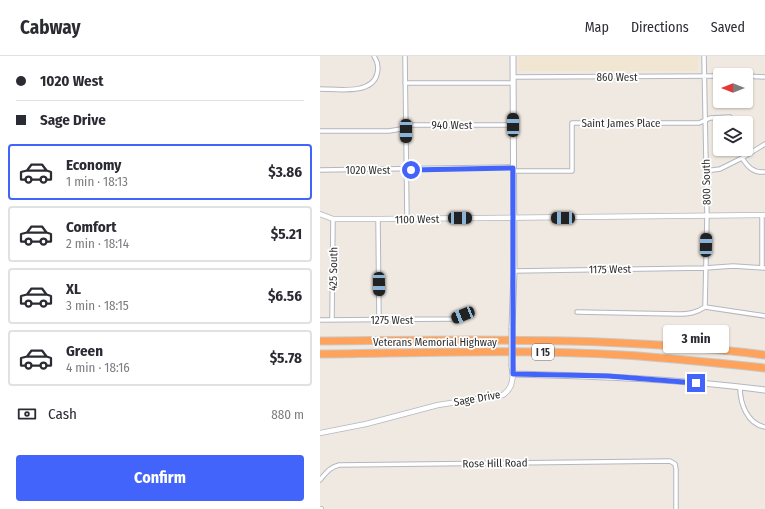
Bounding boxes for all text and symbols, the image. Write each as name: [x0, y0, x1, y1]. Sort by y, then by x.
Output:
text: Cabway: [20, 16, 80, 39]
text: Map: [585, 19, 609, 36]
text: Directions: [631, 19, 689, 36]
text: Saved: [711, 19, 745, 36]
north arrow: [713, 68, 753, 108]
map controls: [713, 68, 753, 156]
street label: 860 West: [596, 71, 638, 84]
text: 1020 West: [40, 72, 104, 90]
text: Sage Drive: [40, 111, 106, 129]
car: [507, 113, 519, 137]
button: layers: [713, 116, 753, 156]
street label: Saint James Place: [582, 117, 660, 130]
car: [400, 119, 412, 143]
street label: 940 West: [432, 119, 473, 132]
icon: car: [18, 154, 54, 190]
text: Economy: [66, 156, 121, 174]
street label: 800 South: [700, 159, 713, 205]
route start: [402, 161, 420, 179]
text: $3.86: [268, 163, 302, 181]
street label: 1020 West: [346, 164, 391, 177]
text: 1 min · 18:13: [66, 174, 128, 189]
car: [448, 212, 472, 224]
car: [551, 212, 575, 224]
street label: 1100 West: [395, 213, 440, 226]
icon: car: [18, 216, 54, 252]
text: Comfort: [66, 218, 117, 236]
text: $5.21: [271, 225, 302, 243]
car: [700, 233, 712, 257]
text: 2 min · 18:14: [66, 236, 129, 251]
street label: 425 South: [327, 247, 340, 291]
street label: 1175 West: [589, 263, 632, 276]
car: [373, 272, 385, 296]
icon: car: [18, 278, 54, 314]
text: XL: [66, 280, 81, 298]
text: $6.56: [268, 287, 302, 305]
text: 3 min · 18:15: [66, 298, 129, 313]
car: [450, 305, 476, 325]
street label: 1275 West: [371, 314, 414, 327]
callout: 3 min: [663, 325, 729, 353]
text: 3 min: [682, 331, 710, 346]
street label: Veterans Memorial Highway: [373, 336, 497, 349]
icon: car: [18, 340, 54, 376]
text: Green: [66, 342, 103, 360]
road number: I 15: [532, 344, 554, 360]
text: $5.78: [270, 349, 302, 367]
text: 4 min · 18:16: [66, 360, 130, 375]
route end: [687, 374, 705, 392]
street label: Sage Drive: [453, 388, 501, 409]
icon: cash: [16, 403, 38, 425]
text: Cash: [48, 405, 77, 423]
text: 880 m: [271, 407, 304, 422]
button: Confirm: [16, 455, 304, 501]
street label: Rose Hill Road: [462, 456, 528, 471]

